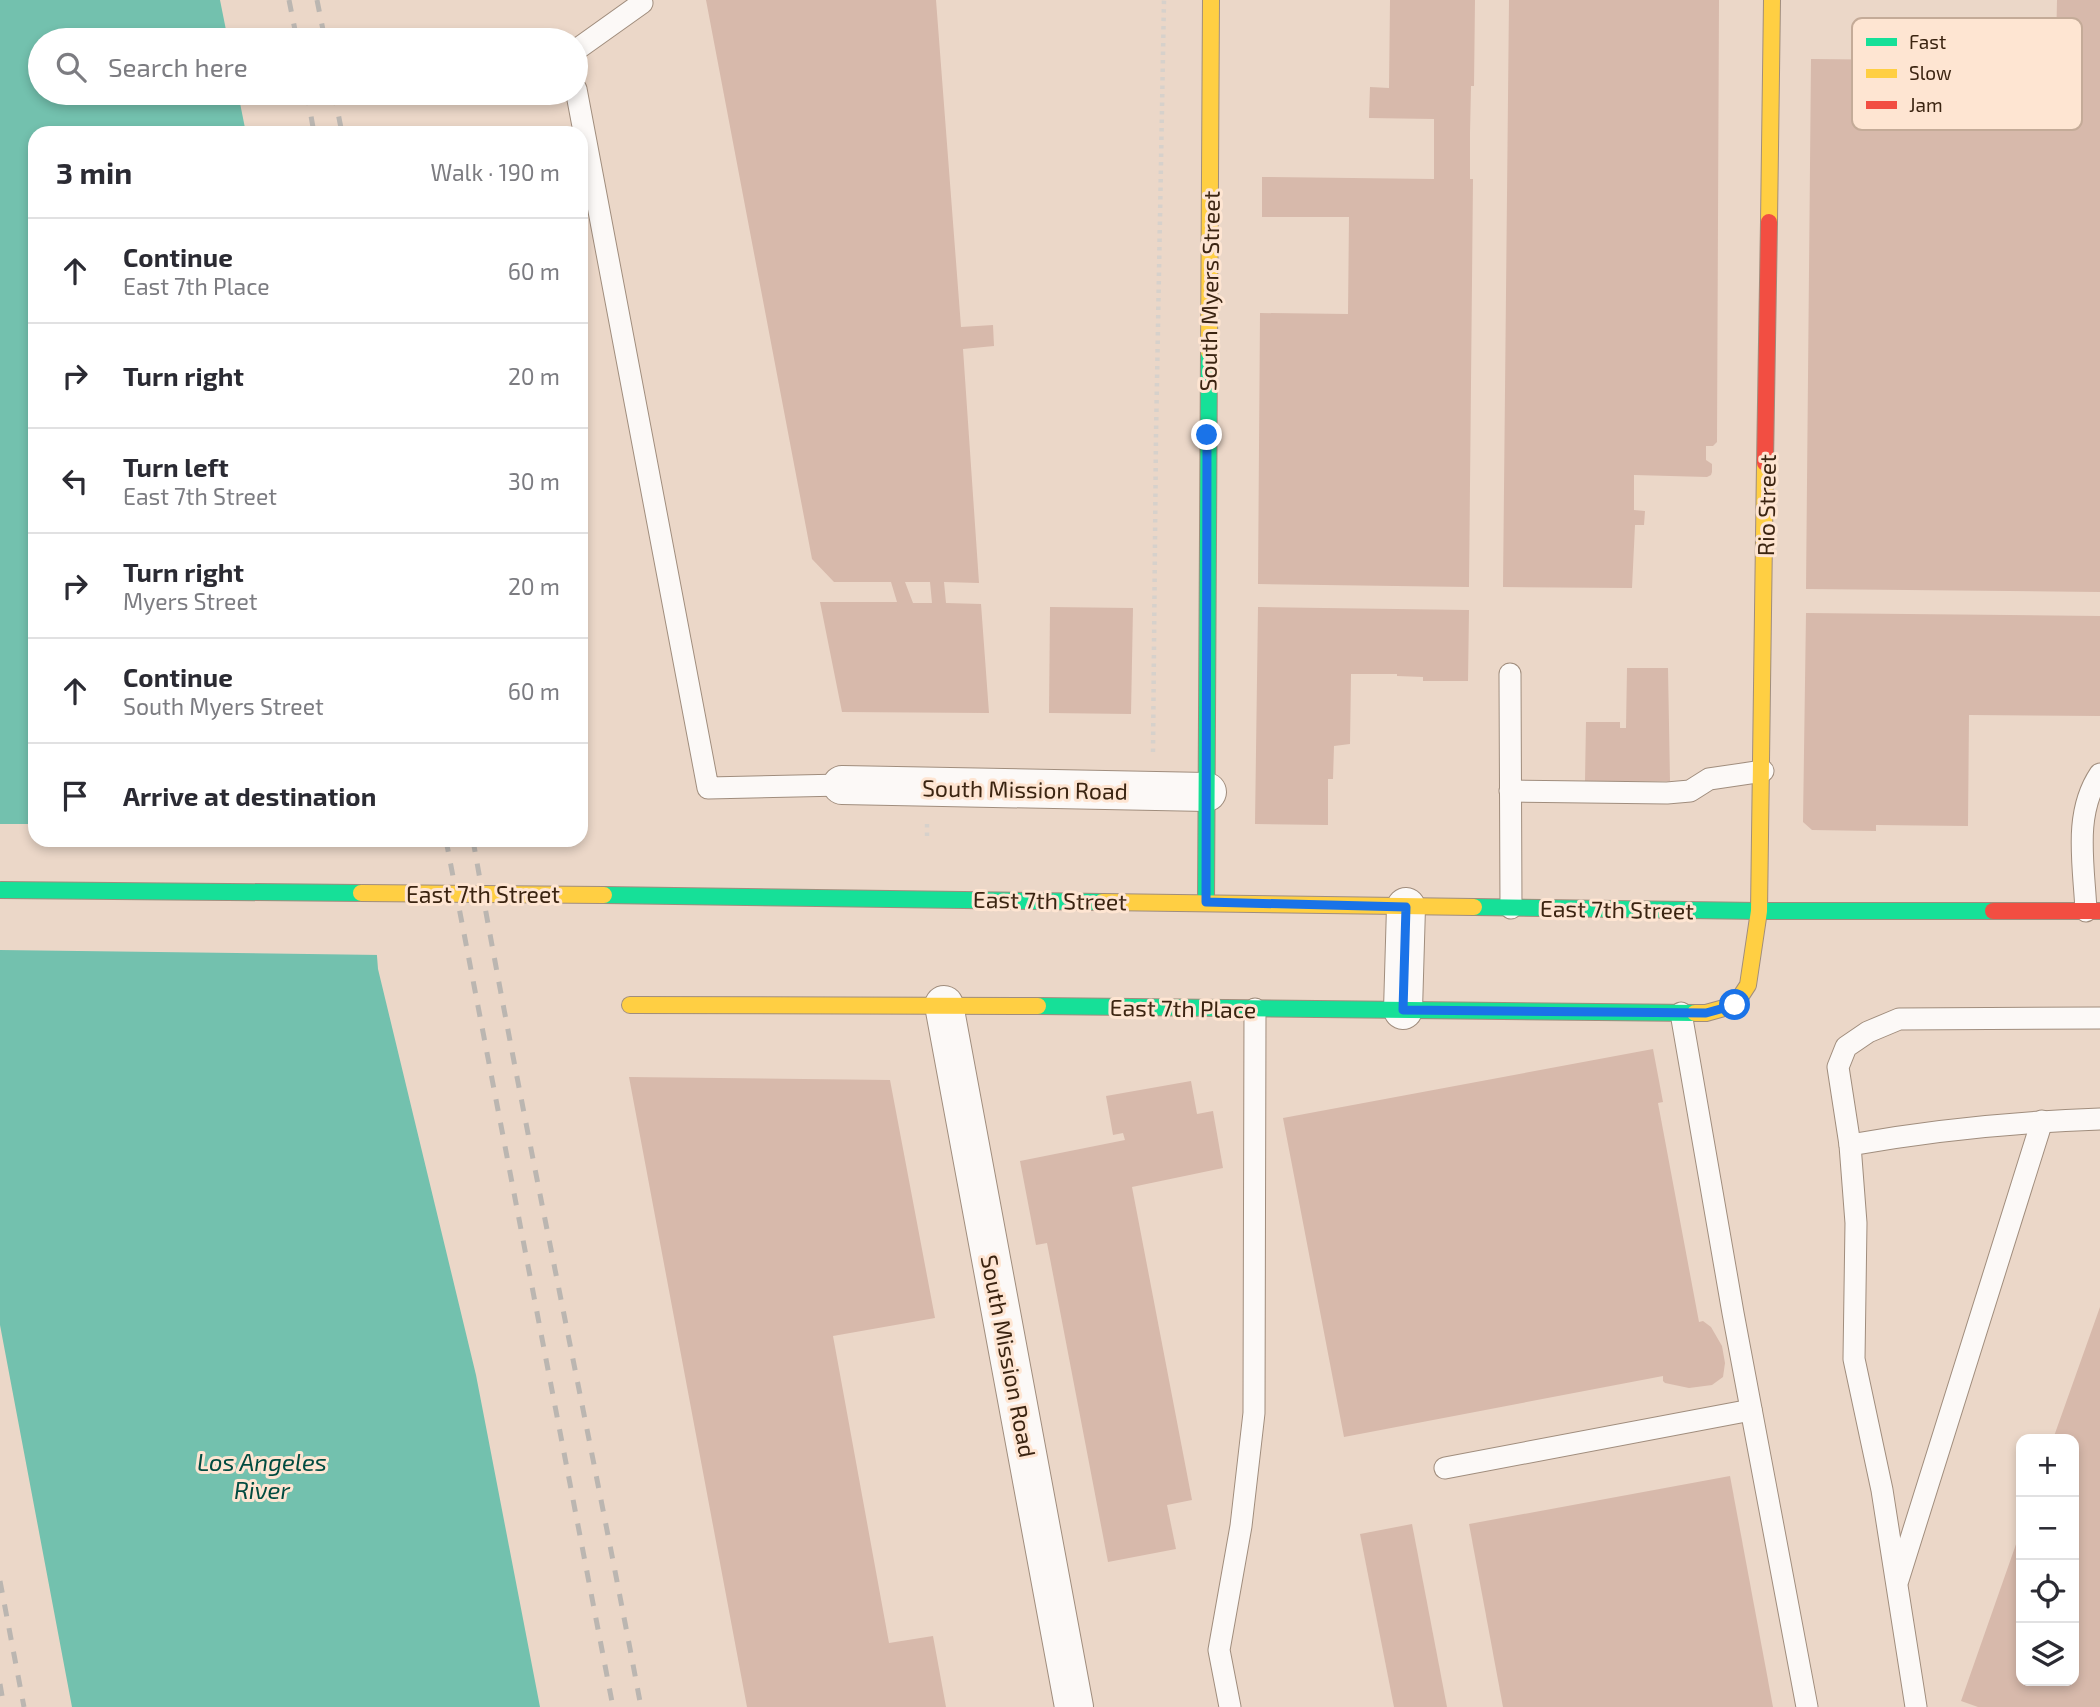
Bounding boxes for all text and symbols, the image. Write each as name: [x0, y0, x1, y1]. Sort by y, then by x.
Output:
legend: [1852, 18, 2082, 130]
search box: [28, 28, 588, 105]
text: Fast: [1909, 30, 1946, 53]
icon: search: [52, 48, 90, 86]
text: Search here: [108, 51, 248, 82]
text: Slow: [1909, 61, 1952, 84]
text: Jam: [1909, 93, 1943, 116]
text: 3 min: [56, 154, 132, 190]
text: Walk · 190 m: [430, 158, 560, 186]
street label: South Myers Street: [1193, 190, 1225, 392]
text: Continue: [123, 241, 233, 272]
icon: ahead: [56, 252, 94, 290]
text: 60 m: [508, 257, 560, 285]
text: East 7th Place: [123, 272, 270, 300]
icon: right: [56, 357, 94, 395]
text: Turn right: [123, 360, 244, 391]
text: 20 m: [508, 362, 560, 390]
route end: [1191, 419, 1222, 450]
text: Turn left: [123, 451, 229, 482]
street label: Rio Street: [1751, 454, 1781, 556]
icon: left: [56, 462, 94, 500]
text: 30 m: [508, 467, 560, 495]
text: East 7th Street: [123, 482, 277, 510]
text: Turn right: [123, 556, 244, 587]
icon: right: [56, 567, 94, 605]
text: 20 m: [508, 572, 560, 600]
text: Myers Street: [123, 587, 258, 615]
text: Continue: [123, 661, 233, 692]
icon: ahead: [56, 672, 94, 710]
text: 60 m: [508, 677, 560, 705]
text: South Myers Street: [123, 692, 324, 720]
street label: South Mission Road: [922, 773, 1128, 805]
icon: arrive: [56, 777, 94, 815]
text: Arrive at destination: [123, 780, 376, 811]
street label: East 7th Street: [406, 880, 560, 908]
street label: East 7th Street: [973, 885, 1127, 915]
street label: East 7th Street: [1540, 894, 1694, 924]
route start: [1719, 989, 1750, 1020]
street label: East 7th Place: [1109, 993, 1257, 1023]
street label: South Mission Road: [976, 1252, 1042, 1460]
map controls: [2016, 1434, 2079, 1686]
button: +: [2016, 1434, 2079, 1497]
water label: Los Angeles River: [197, 1447, 327, 1504]
button: −: [2016, 1497, 2079, 1560]
button: locate: [2016, 1560, 2079, 1623]
button: layers: [2016, 1623, 2079, 1686]

